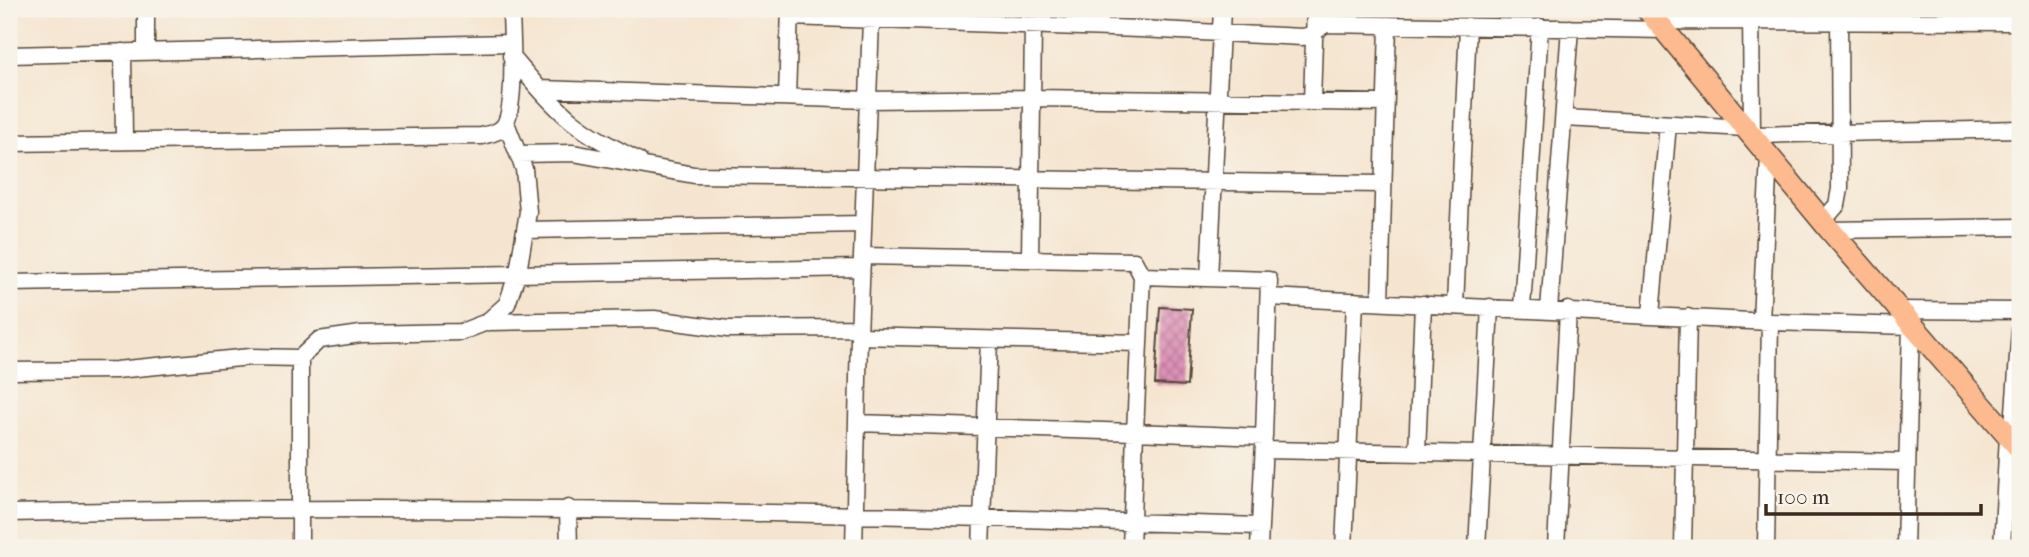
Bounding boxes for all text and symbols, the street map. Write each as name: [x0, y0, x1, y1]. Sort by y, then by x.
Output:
scale bar: [1766, 473, 1982, 517]
text: 100 m: [1777, 485, 1830, 509]

